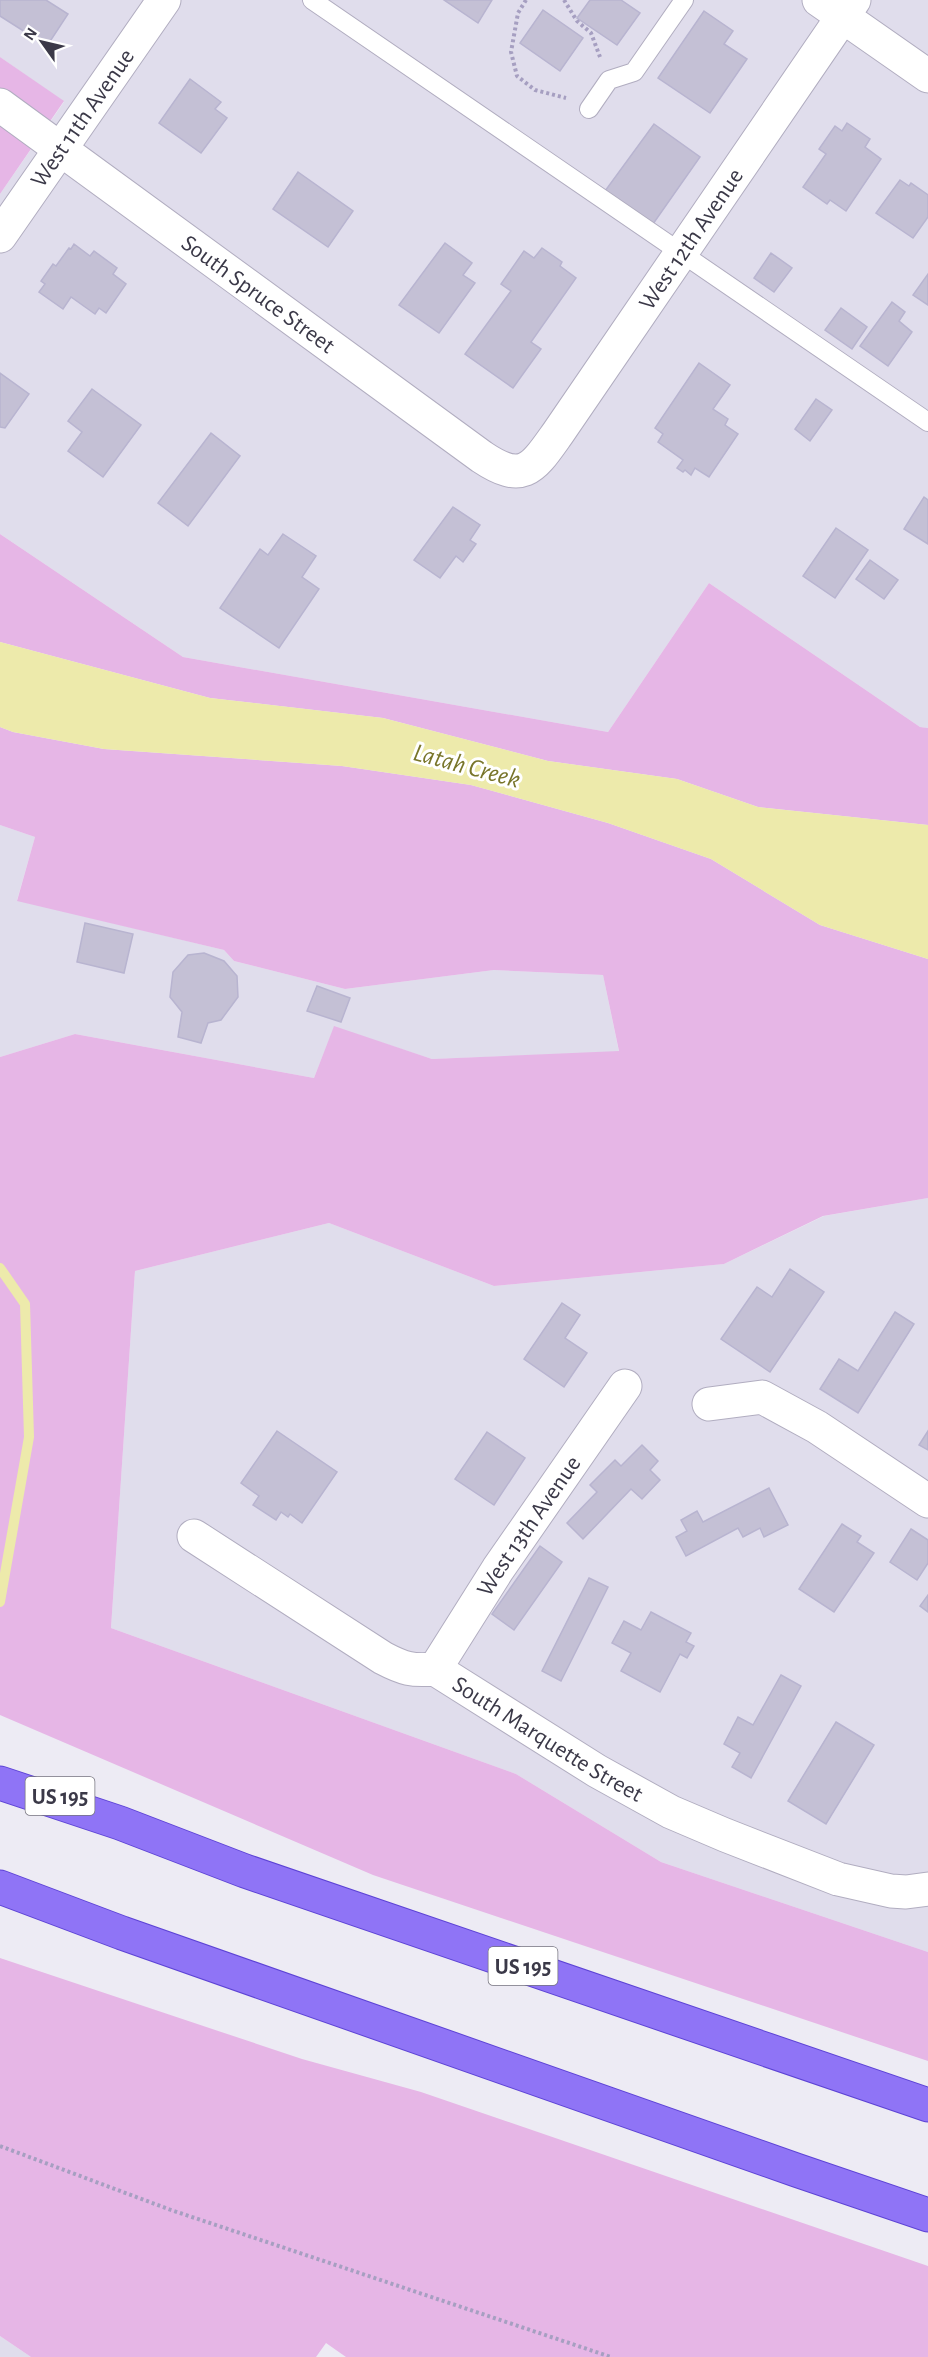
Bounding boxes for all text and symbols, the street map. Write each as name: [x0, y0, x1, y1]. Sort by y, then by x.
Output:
north arrow: [12, 12, 72, 72]
text: N: [21, 25, 40, 43]
street label: West 11th Avenue: [27, 45, 139, 192]
street label: West 12th Avenue: [635, 164, 748, 314]
street label: South Spruce Street: [177, 231, 339, 358]
water label: Latah Creek: [410, 739, 523, 793]
street label: West 13th Avenue: [473, 1452, 586, 1601]
street label: South Marquette Street: [448, 1672, 647, 1807]
road number: US 195: [26, 1777, 94, 1815]
road number: US 195: [488, 1947, 558, 1985]

